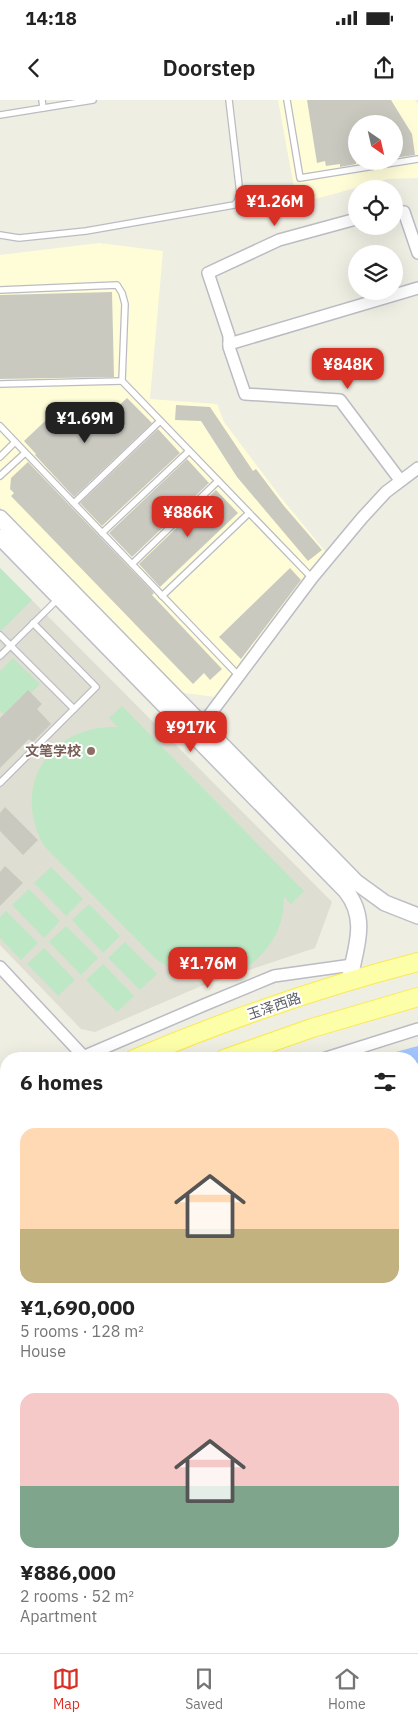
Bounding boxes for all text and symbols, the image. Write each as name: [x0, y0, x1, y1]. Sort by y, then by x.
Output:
text: 14:18: [25, 6, 77, 30]
text: Doorstep: [162, 53, 256, 82]
icon: back: [20, 54, 48, 82]
icon: share: [370, 54, 398, 82]
north arrow: [348, 115, 402, 170]
map controls: [348, 115, 403, 300]
button: locate: [348, 180, 403, 235]
pin: ¥1.26M: [234, 184, 316, 227]
text: ¥1.26M: [246, 191, 304, 211]
button: layers: [348, 245, 403, 300]
pin: ¥848K: [313, 348, 383, 390]
text: ¥848K: [323, 354, 373, 374]
pin: ¥1.69M: [44, 402, 126, 444]
text: ¥1.69M: [56, 408, 114, 428]
pin: ¥886K: [153, 496, 223, 538]
text: ¥886K: [163, 502, 213, 522]
pin: ¥917K: [156, 710, 226, 753]
text: ¥917K: [166, 717, 216, 737]
place label: 文笔学校: [25, 742, 81, 760]
marker: 文笔学校: [85, 745, 97, 757]
pin: ¥1.76M: [167, 946, 249, 989]
text: ¥1.76M: [179, 953, 237, 973]
street label: 玉泽西路: [245, 988, 303, 1024]
text: 6 homes: [20, 1068, 103, 1096]
icon: filters: [371, 1068, 399, 1096]
icon: home: [165, 1161, 255, 1251]
text: ¥1,690,000: [20, 1293, 135, 1321]
text: 5 rooms · 128 m²: [20, 1321, 144, 1341]
text: House: [20, 1341, 66, 1361]
icon: home: [165, 1426, 255, 1516]
text: ¥886,000: [20, 1558, 116, 1586]
text: 2 rooms · 52 m²: [20, 1586, 134, 1606]
text: Apartment: [20, 1606, 97, 1626]
tab: Map: [52, 1665, 80, 1713]
tab: Saved: [185, 1665, 223, 1713]
tab: Home: [328, 1665, 366, 1713]

